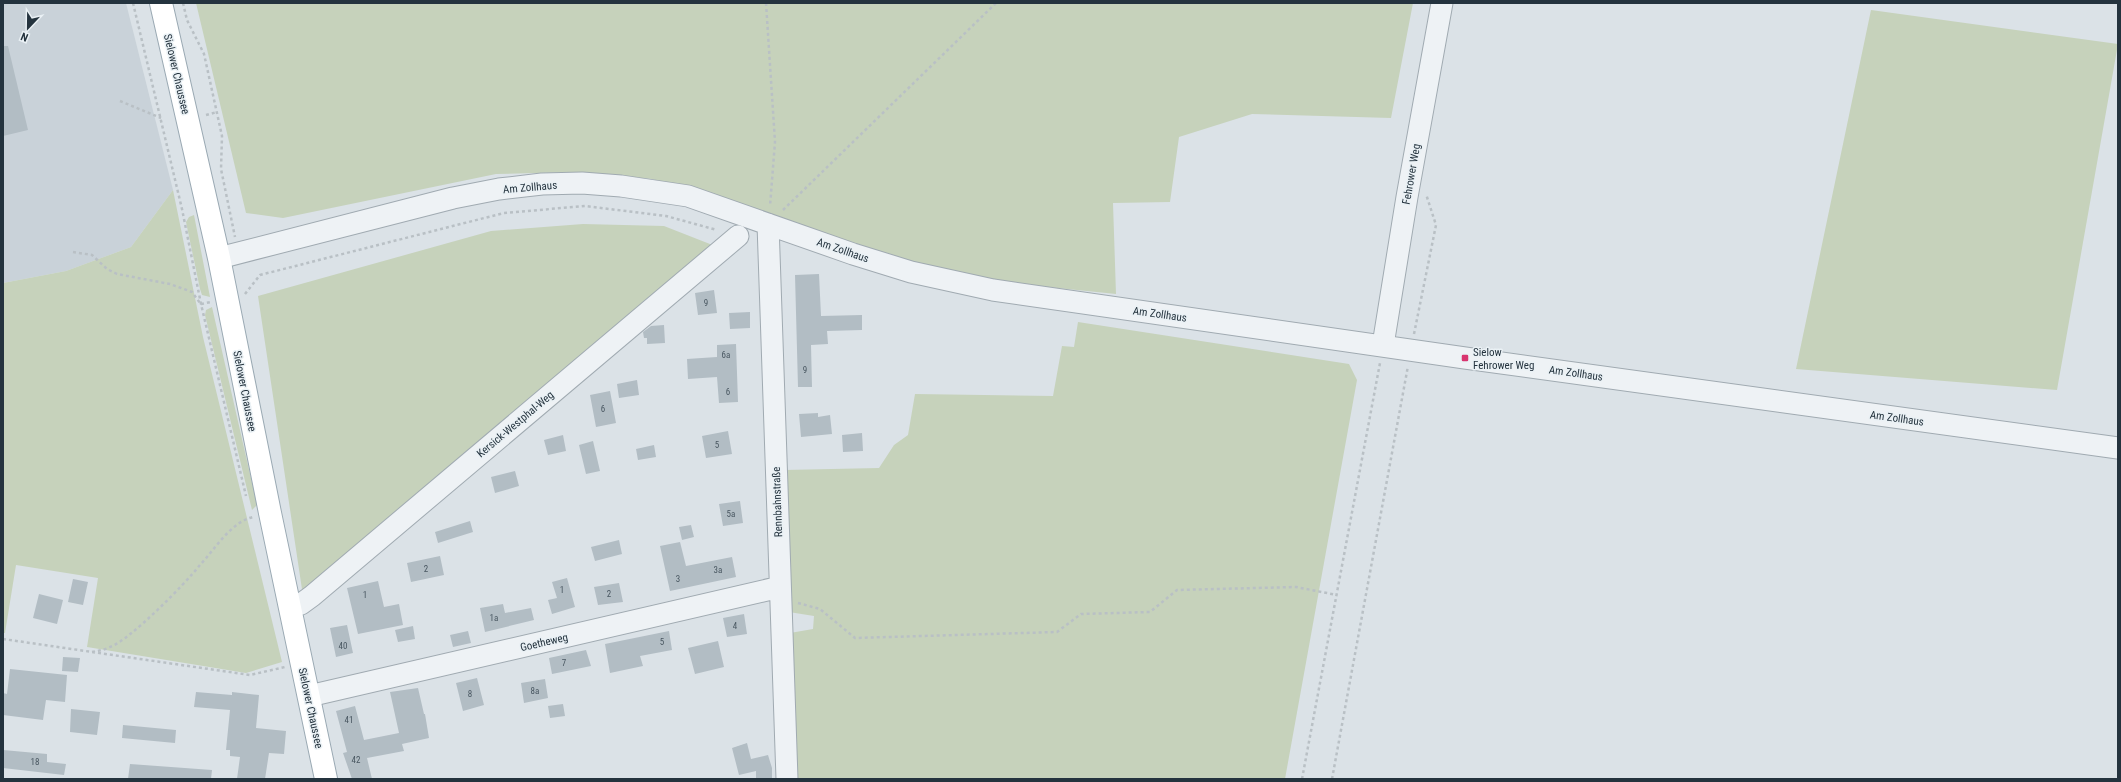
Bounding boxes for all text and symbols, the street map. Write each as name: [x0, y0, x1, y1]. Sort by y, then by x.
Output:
north arrow: [8, 8, 48, 48]
text: N: [19, 29, 30, 44]
street label: Sielower Chaussee: [161, 33, 192, 116]
street label: Fehrower Weg: [1400, 143, 1423, 205]
street label: Am Zollhaus: [502, 179, 558, 196]
street label: Am Zollhaus: [815, 235, 871, 265]
house number: 9: [704, 298, 708, 308]
street label: Am Zollhaus: [1132, 304, 1188, 325]
place label: Sielow Fehrower Weg: [1473, 346, 1534, 372]
street label: Sielower Chaussee: [230, 350, 259, 433]
house number: 6a: [722, 350, 730, 360]
marker: Sielow Fehrower Weg: [1460, 353, 1470, 363]
street label: Am Zollhaus: [1548, 363, 1604, 384]
house number: 9: [803, 365, 807, 375]
house number: 6: [726, 387, 730, 397]
street label: Kersick-Westphal-Weg: [474, 388, 556, 460]
house number: 6: [601, 404, 605, 414]
street label: Am Zollhaus: [1869, 408, 1925, 429]
house number: 5: [715, 440, 720, 450]
street label: Rennbahnstraße: [770, 466, 785, 537]
house number: 5a: [727, 509, 735, 519]
house number: 2: [424, 564, 429, 574]
house number: 3a: [714, 565, 722, 575]
house number: 3: [676, 574, 680, 584]
house number: 1: [560, 585, 564, 595]
house number: 2: [607, 589, 612, 599]
house number: 1: [363, 590, 367, 600]
house number: 1a: [490, 613, 498, 623]
house number: 4: [733, 621, 738, 631]
street label: Goetheweg: [519, 631, 569, 654]
house number: 5: [660, 637, 665, 647]
house number: 40: [339, 641, 347, 651]
house number: 7: [562, 658, 567, 668]
street label: Sielower Chaussee: [296, 667, 325, 750]
house number: 8a: [531, 686, 539, 696]
house number: 8: [468, 689, 472, 699]
house number: 41: [345, 715, 353, 725]
house number: 42: [352, 755, 361, 765]
house number: 18: [31, 757, 39, 767]

